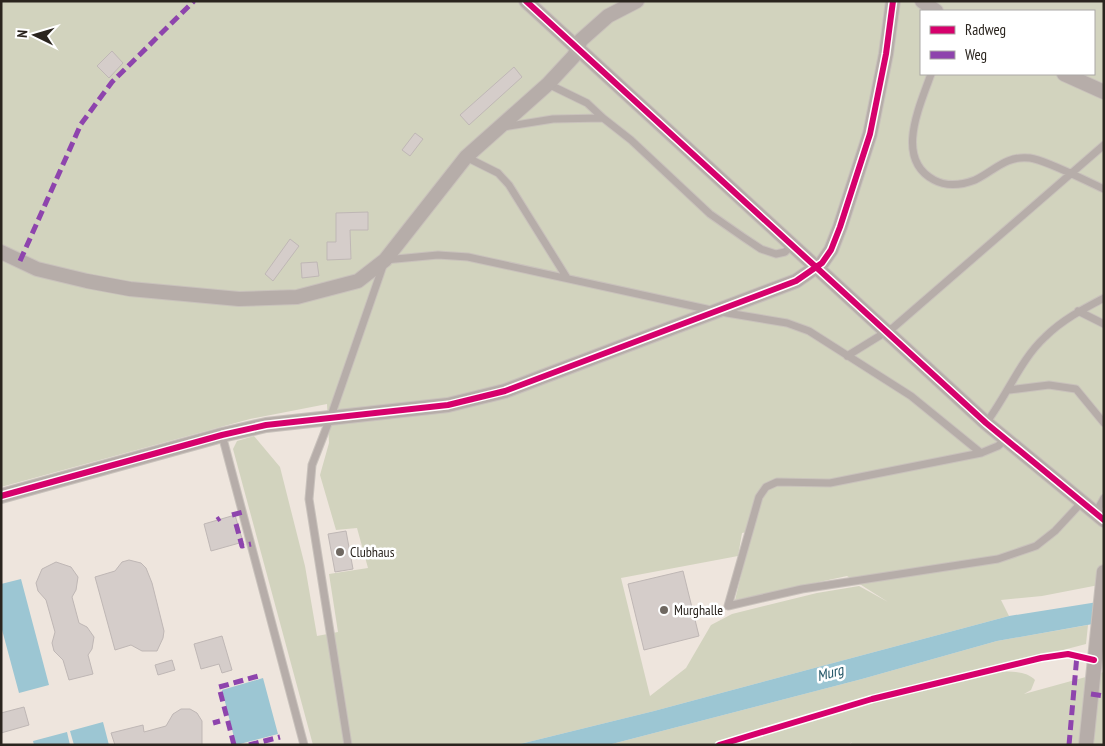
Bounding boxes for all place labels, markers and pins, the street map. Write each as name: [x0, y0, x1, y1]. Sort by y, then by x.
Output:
place label: Clubhaus: [350, 543, 395, 561]
marker: Clubhaus: [334, 546, 346, 558]
place label: Murghalle: [674, 601, 723, 619]
marker: Murghalle: [658, 604, 670, 616]

